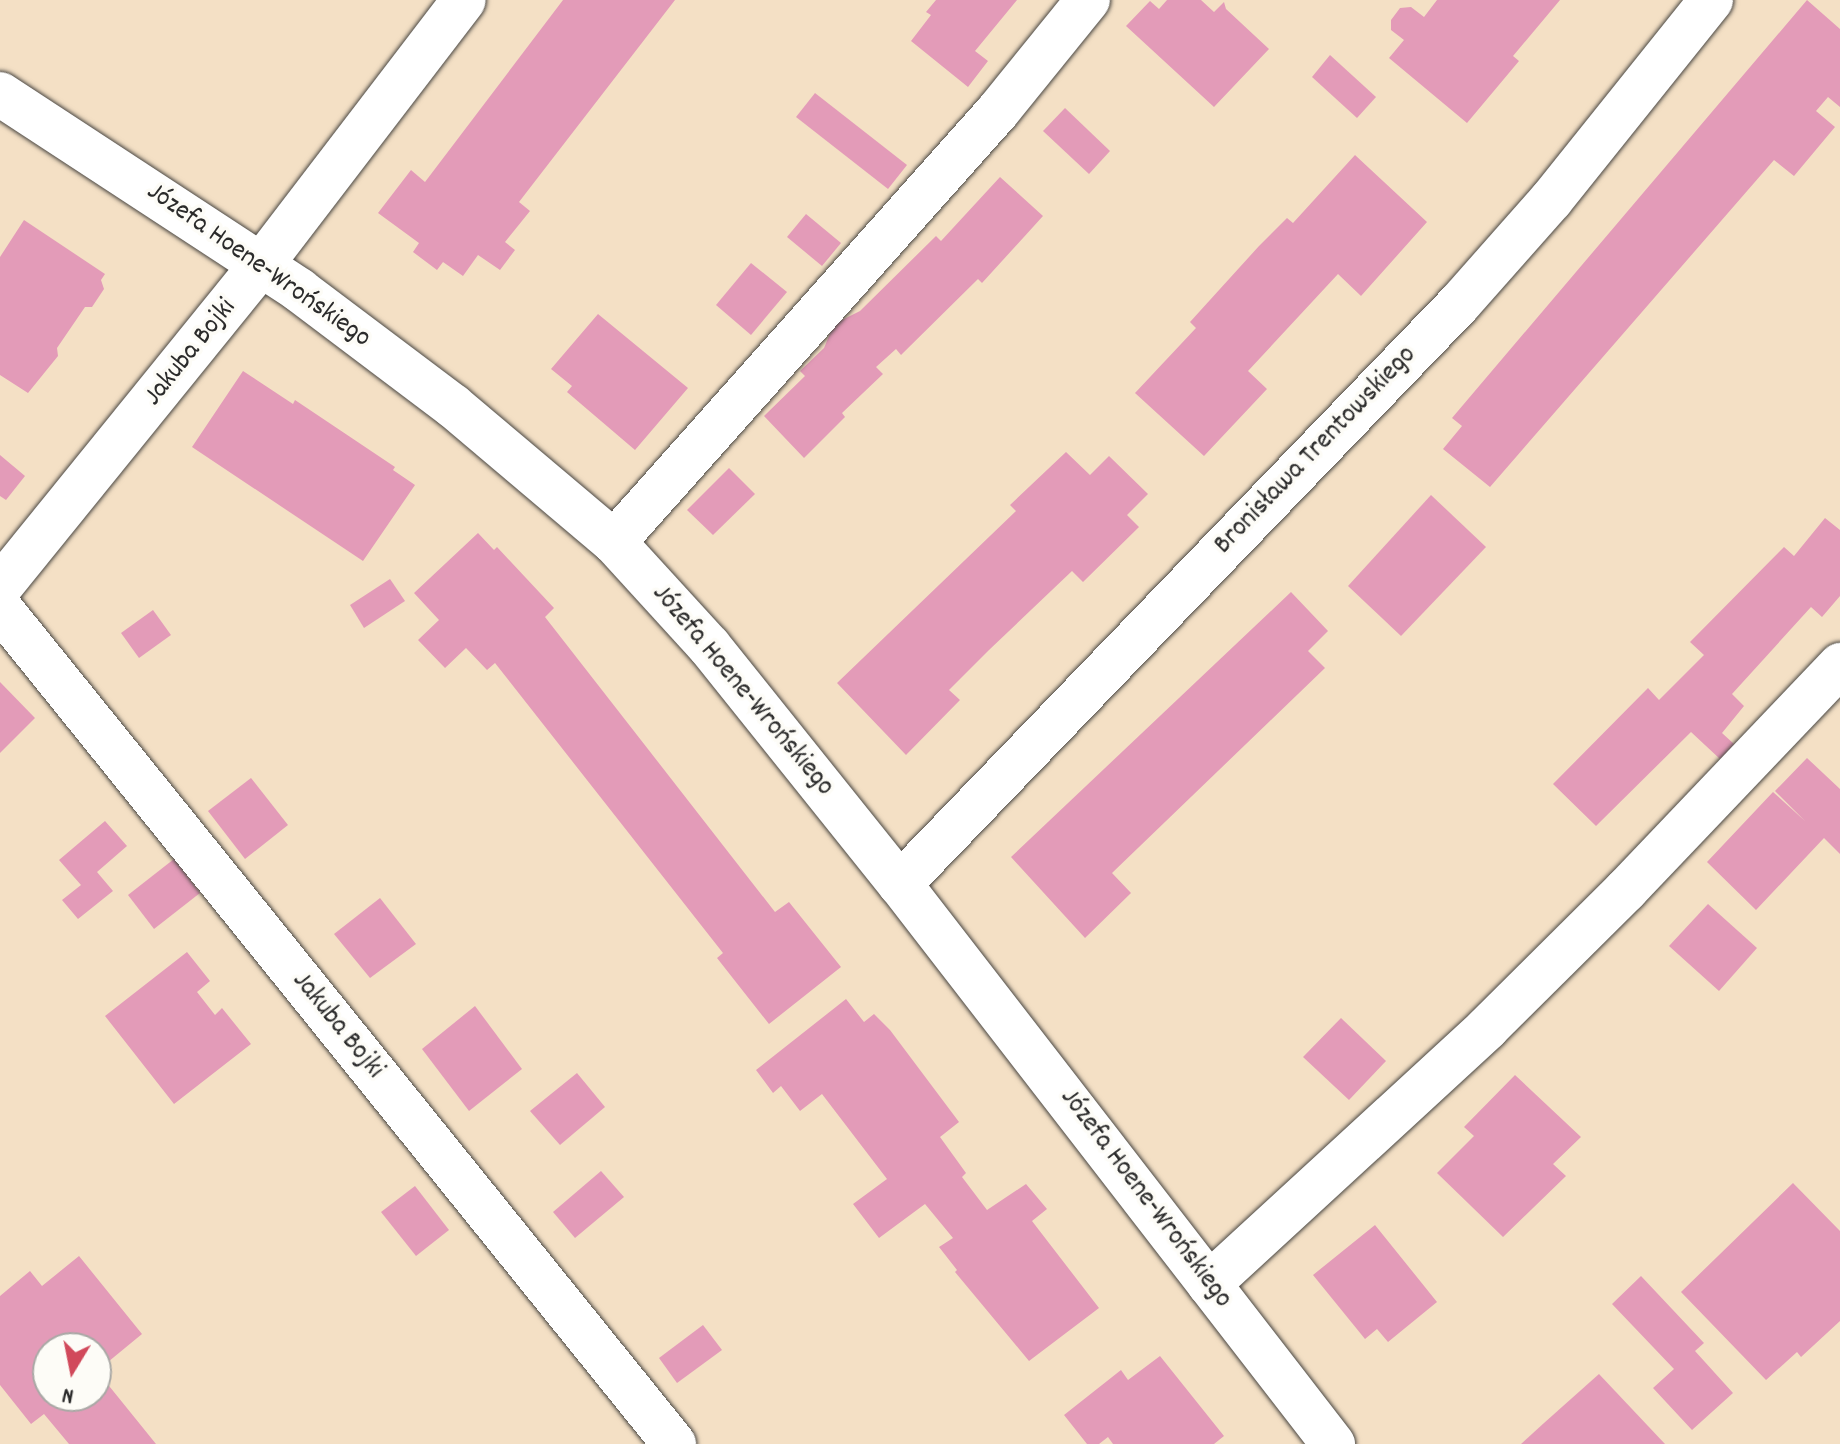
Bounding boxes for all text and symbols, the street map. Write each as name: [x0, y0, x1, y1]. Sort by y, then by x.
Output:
street label: Józefa Hoene-Wrońskiego: [139, 176, 377, 356]
street label: Jakuba Bojki: [138, 293, 244, 413]
street label: Bronisława Trentowskiego: [1208, 340, 1424, 562]
street label: Józefa Hoene-Wrońskiego: [644, 578, 840, 804]
street label: Jakuba Bojki: [284, 966, 390, 1086]
street label: Józefa Hoene-Wrońskiego: [1051, 1083, 1239, 1315]
north arrow: [32, 1332, 112, 1412]
text: N: [60, 1378, 76, 1410]

